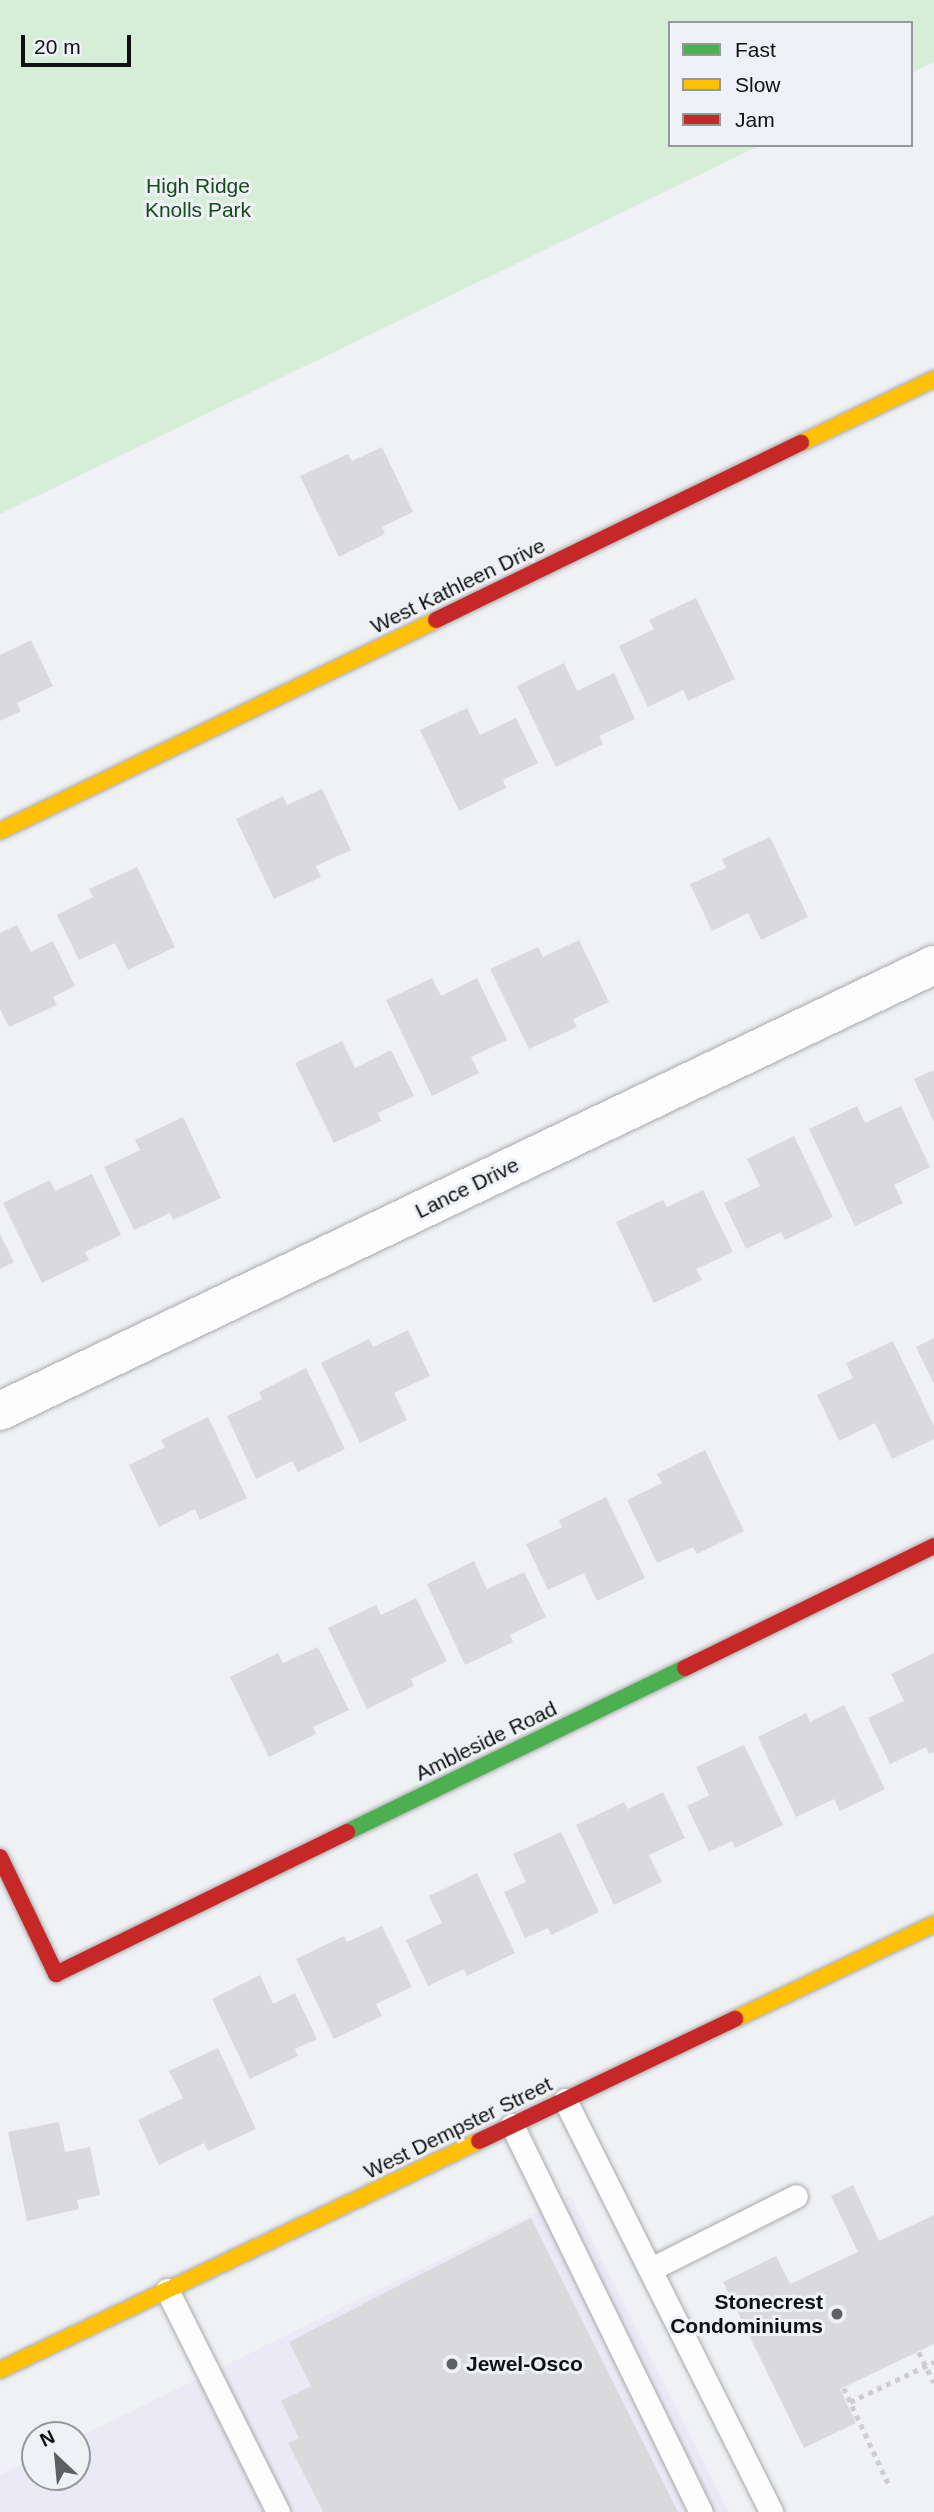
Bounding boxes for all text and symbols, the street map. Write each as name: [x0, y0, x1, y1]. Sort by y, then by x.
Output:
scale bar: [24, 21, 135, 65]
legend: [668, 21, 913, 147]
text: 20 m: [34, 35, 81, 58]
text: Fast: [735, 38, 776, 61]
text: Slow: [735, 73, 781, 96]
text: Jam: [735, 108, 775, 131]
park label: High Ridge Knolls Park: [145, 173, 251, 223]
street label: West Kathleen Drive: [367, 533, 549, 639]
street label: Lance Drive: [411, 1152, 523, 1224]
street label: Ambleside Road: [411, 1696, 561, 1786]
street label: West Dempster Street: [360, 2071, 556, 2185]
place label: Stonecrest Condominiums: [670, 2289, 823, 2339]
marker: Stonecrest Condominiums: [829, 2306, 845, 2322]
place label: Jewel-Osco: [466, 2351, 583, 2377]
marker: Jewel-Osco: [444, 2356, 460, 2372]
north arrow: [21, 2421, 91, 2491]
text: N: [37, 2426, 58, 2451]

